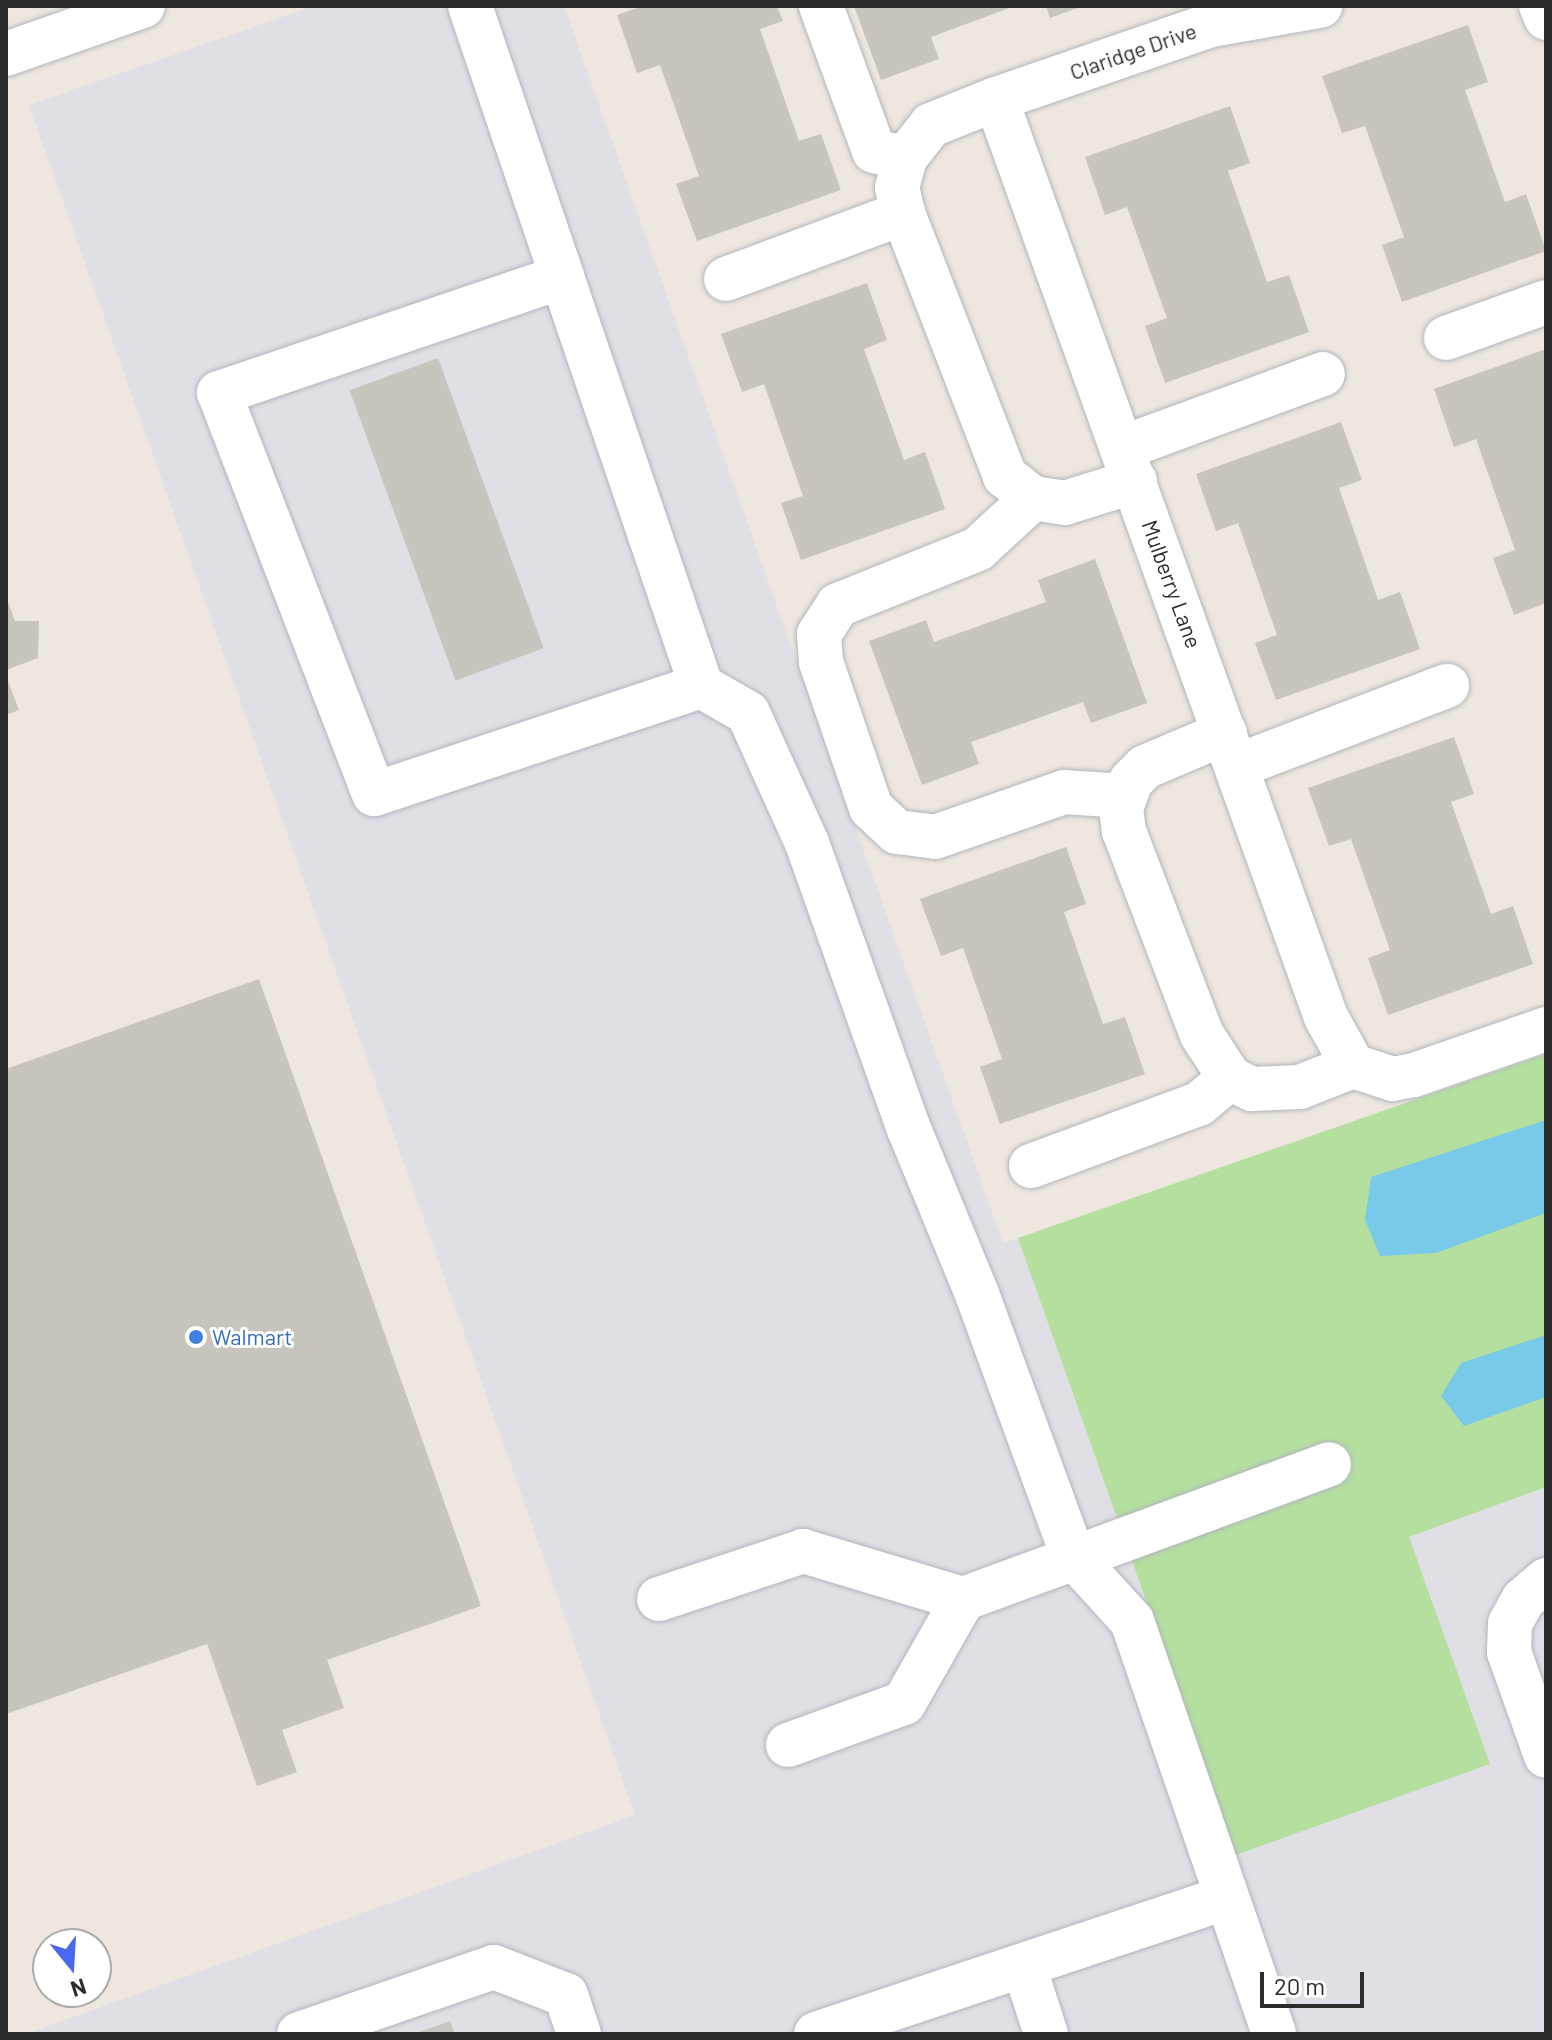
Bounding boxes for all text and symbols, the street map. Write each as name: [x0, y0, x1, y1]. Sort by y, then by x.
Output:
street label: Claridge Drive: [1066, 17, 1200, 85]
street label: Mulberry Lane: [1137, 516, 1207, 652]
place label: Walmart: [212, 1324, 292, 1350]
marker: Walmart: [187, 1328, 205, 1346]
north arrow: [32, 1928, 112, 2008]
scale bar: [1264, 1956, 1368, 2006]
text: 20 m: [1274, 1971, 1325, 2000]
text: N: [68, 1974, 90, 2004]

